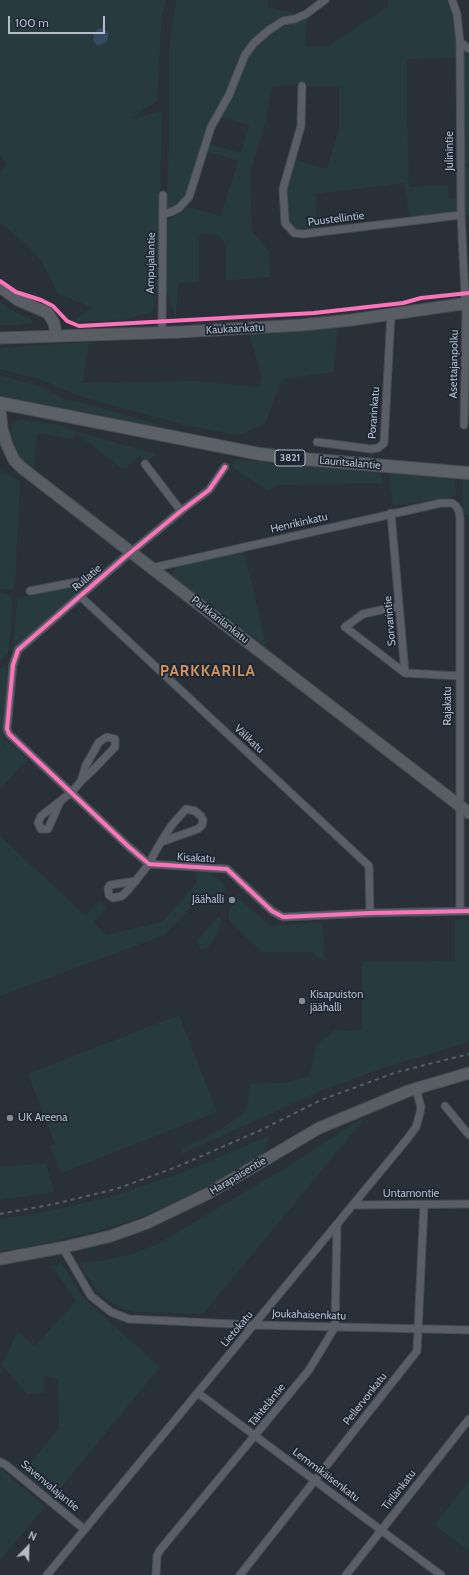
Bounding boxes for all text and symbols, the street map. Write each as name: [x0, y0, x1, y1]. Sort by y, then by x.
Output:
scale bar: [10, 8, 107, 34]
text: 100 m: [15, 15, 49, 30]
street label: Julinintie: [443, 131, 457, 171]
street label: Puustellintie: [307, 209, 365, 229]
street label: Ampujalantie: [144, 232, 158, 294]
street label: Kaukaankatu: [206, 321, 264, 337]
street label: Asettajanpolku: [447, 329, 461, 399]
street label: Porarinkatu: [366, 386, 382, 440]
road number: 3821: [275, 450, 305, 466]
street label: Lauritsalantie: [319, 454, 381, 472]
street label: Henrikinkatu: [269, 510, 329, 536]
street label: Rullatie: [70, 562, 104, 594]
street label: Parkkarilankatu: [189, 593, 251, 647]
street label: Sorvarintie: [381, 595, 399, 647]
district label: PARKKARILA: [160, 663, 256, 681]
street label: Rajakatu: [441, 687, 455, 725]
street label: Välikatu: [231, 722, 267, 756]
street label: Kisakatu: [177, 850, 215, 866]
place label: Jäähalli: [192, 893, 224, 907]
marker: Jäähalli: [227, 895, 237, 905]
place label: Kisapuiston jäähalli: [310, 988, 363, 1014]
marker: Kisapuiston jäähalli: [297, 996, 307, 1006]
place label: UK Areena: [18, 1111, 67, 1125]
marker: UK Areena: [5, 1113, 15, 1123]
street label: Harapaisentie: [207, 1154, 269, 1198]
street label: Untamontie: [383, 1187, 439, 1201]
street label: Joukahaisenkatu: [272, 1307, 346, 1323]
street label: Lietokatu: [218, 1308, 256, 1350]
street label: Pellervonkatu: [340, 1370, 390, 1428]
street label: Tähteläntie: [246, 1381, 288, 1429]
street label: Lemmikäisenkatu: [290, 1445, 362, 1505]
street label: Savenvalajantie: [18, 1458, 82, 1514]
street label: Tirilänkatu: [379, 1467, 419, 1513]
north arrow: [8, 1527, 48, 1567]
text: N: [26, 1528, 39, 1544]

